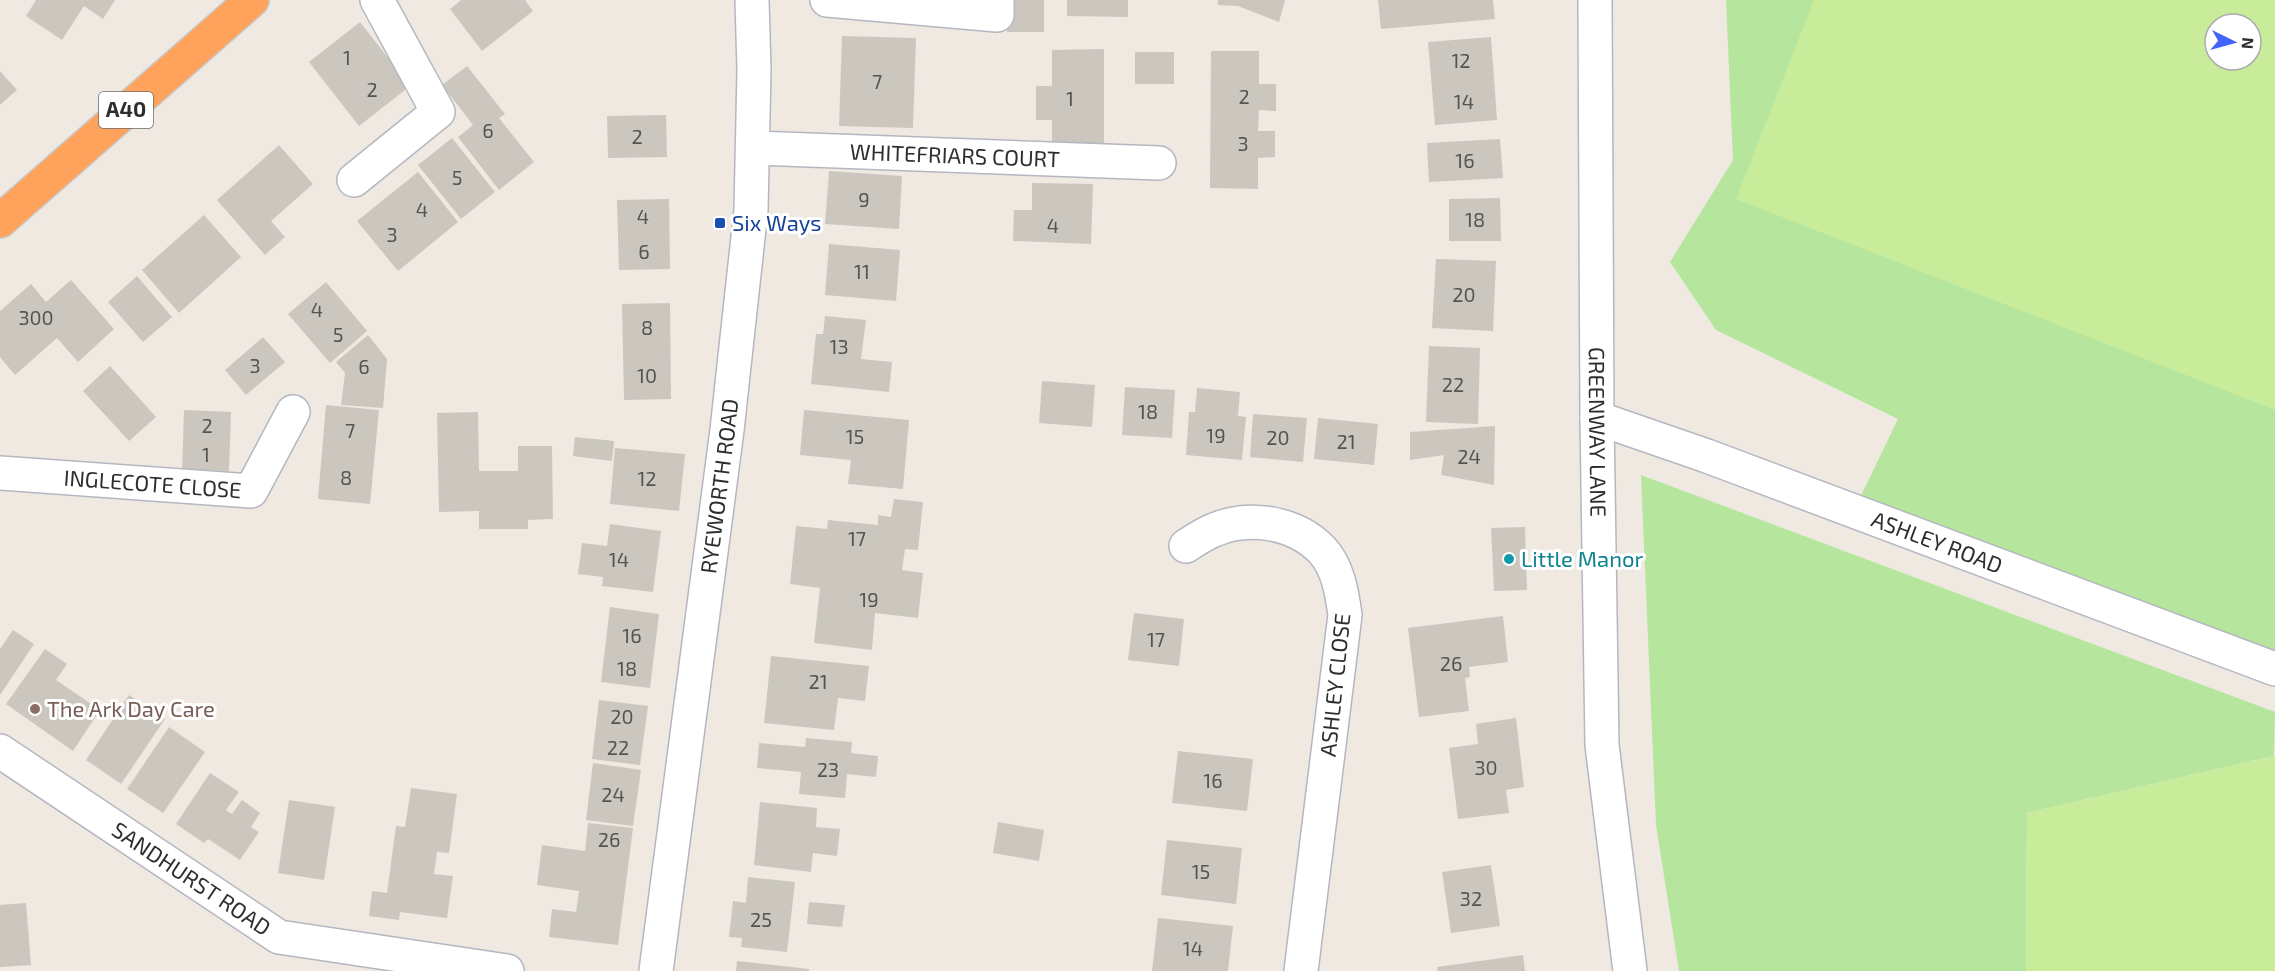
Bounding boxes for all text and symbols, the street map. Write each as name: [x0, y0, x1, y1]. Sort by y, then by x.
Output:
north arrow: [2203, 12, 2263, 72]
text: N: [2238, 37, 2258, 50]
house number: 1: [343, 45, 351, 69]
house number: 12: [1451, 48, 1471, 72]
house number: 7: [872, 69, 882, 93]
house number: 2: [366, 77, 378, 101]
house number: 2: [1238, 84, 1250, 108]
house number: 1: [1066, 86, 1074, 110]
house number: 14: [1454, 89, 1474, 113]
road number: A40: [99, 92, 153, 128]
house number: 6: [482, 118, 494, 142]
house number: 2: [631, 124, 643, 148]
house number: 3: [1237, 131, 1249, 155]
street label: WHITEFRIARS COURT: [849, 138, 1061, 171]
house number: 16: [1455, 148, 1475, 172]
house number: 5: [452, 165, 462, 189]
house number: 9: [858, 187, 870, 211]
house number: 4: [416, 197, 428, 221]
house number: 4: [637, 204, 649, 228]
house number: 18: [1465, 207, 1485, 231]
place label: Six Ways: [732, 209, 822, 235]
house number: 4: [1047, 213, 1059, 237]
marker: Six Ways: [713, 216, 727, 230]
house number: 3: [386, 222, 398, 246]
house number: 6: [638, 239, 650, 263]
house number: 11: [854, 259, 870, 283]
house number: 20: [1452, 282, 1476, 306]
house number: 4: [311, 297, 323, 321]
house number: 300: [18, 305, 54, 329]
house number: 8: [641, 315, 653, 339]
house number: 5: [333, 322, 343, 346]
house number: 13: [829, 334, 849, 358]
street label: GREENWAY LANE: [1585, 347, 1613, 517]
house number: 3: [249, 353, 261, 377]
house number: 6: [358, 354, 370, 378]
house number: 10: [637, 363, 657, 387]
house number: 22: [1442, 372, 1464, 396]
street label: RYEWORTH ROAD: [694, 397, 742, 575]
house number: 18: [1138, 399, 1158, 423]
house number: 2: [201, 413, 213, 437]
house number: 7: [345, 418, 355, 442]
house number: 19: [1206, 423, 1226, 447]
house number: 15: [846, 424, 864, 448]
house number: 20: [1266, 425, 1290, 449]
house number: 21: [1336, 429, 1356, 453]
house number: 1: [202, 442, 210, 466]
house number: 24: [1457, 444, 1481, 468]
street label: INGLECOTE CLOSE: [63, 464, 243, 502]
house number: 8: [340, 465, 352, 489]
house number: 12: [637, 466, 657, 490]
street label: ASHLEY ROAD: [1868, 505, 2006, 578]
house number: 17: [848, 526, 866, 550]
place label: Little Manor: [1521, 545, 1643, 571]
house number: 14: [609, 547, 629, 571]
marker: Little Manor: [1502, 552, 1516, 566]
house number: 19: [859, 587, 879, 611]
street label: ASHLEY CLOSE: [1314, 612, 1354, 758]
house number: 16: [622, 623, 642, 647]
house number: 17: [1147, 627, 1165, 651]
house number: 26: [1440, 651, 1462, 675]
house number: 18: [617, 656, 637, 680]
house number: 21: [808, 669, 828, 693]
place label: The Ark Day Care: [47, 695, 215, 721]
marker: The Ark Day Care: [28, 702, 42, 716]
house number: 20: [610, 704, 634, 728]
house number: 22: [607, 735, 629, 759]
house number: 30: [1474, 755, 1498, 779]
house number: 23: [817, 757, 839, 781]
house number: 16: [1203, 768, 1223, 792]
house number: 24: [601, 782, 625, 806]
street label: SANDHURST ROAD: [108, 816, 276, 940]
house number: 26: [598, 827, 620, 851]
house number: 15: [1192, 859, 1210, 883]
house number: 32: [1460, 886, 1482, 910]
house number: 25: [750, 907, 772, 931]
house number: 14: [1183, 936, 1203, 960]

